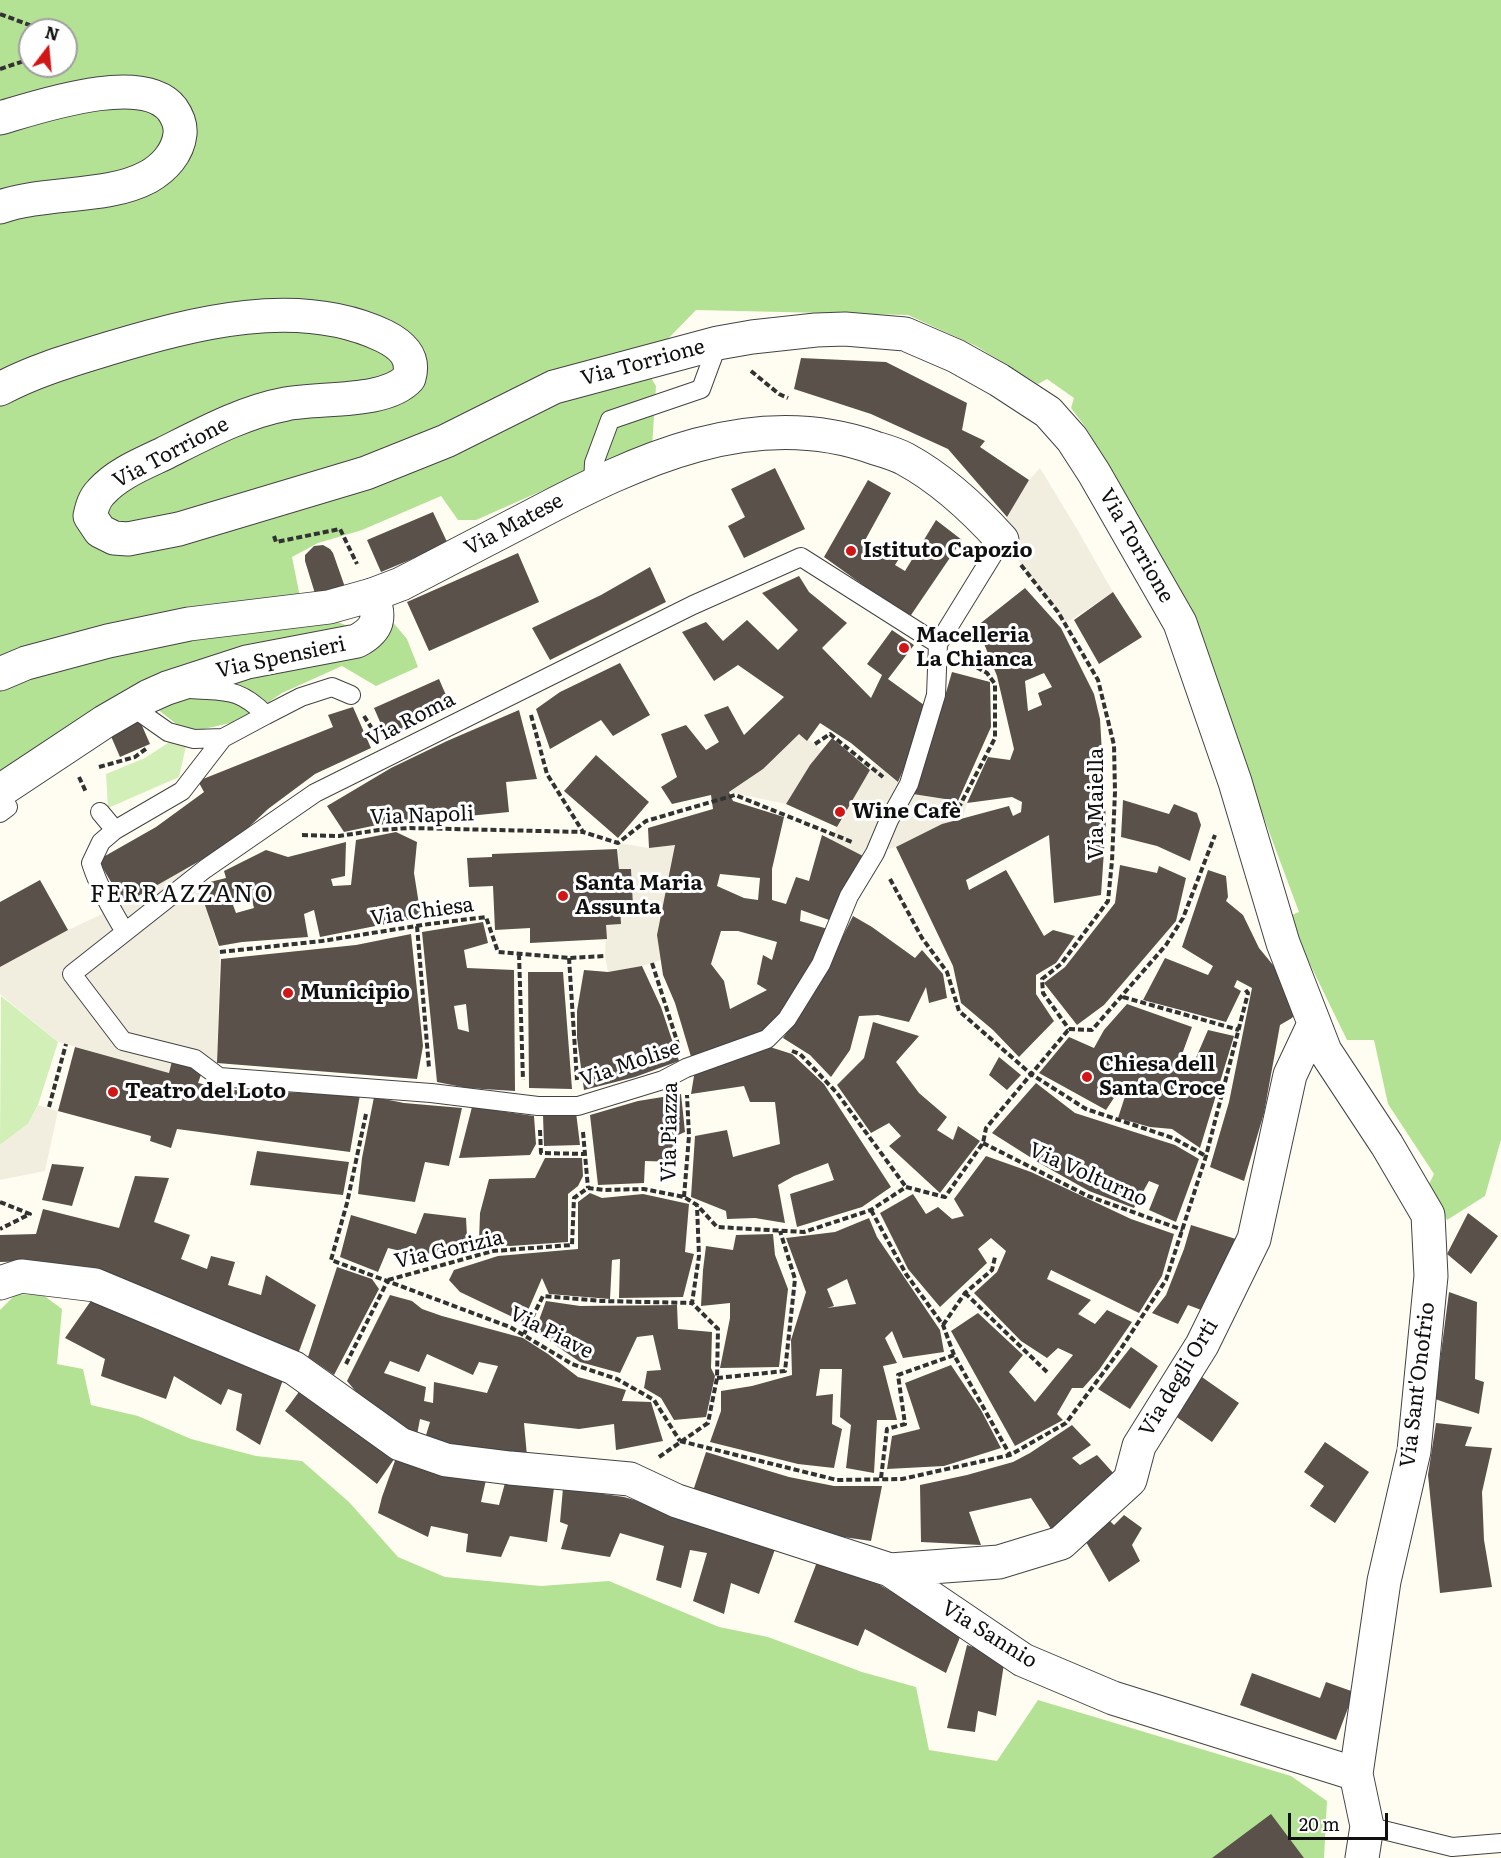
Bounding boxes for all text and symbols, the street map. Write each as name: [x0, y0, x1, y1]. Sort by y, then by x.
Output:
north arrow: [18, 18, 78, 78]
text: N: [43, 19, 62, 46]
street label: Via Torrione: [578, 334, 708, 392]
street label: Via Torrione: [109, 412, 233, 494]
street label: Via Torrione: [1093, 485, 1179, 607]
street label: Via Matese: [460, 488, 568, 562]
place label: Istituto Capozio: [863, 538, 1033, 564]
marker: Istituto Capozio: [844, 544, 858, 558]
place label: Macelleria La Chianca: [916, 623, 1033, 673]
street label: Via Spensieri: [214, 632, 348, 684]
marker: Macelleria La Chianca: [897, 641, 911, 655]
street label: Via Roma: [362, 687, 460, 753]
street label: Via Maiella: [1084, 748, 1110, 860]
place label: Wine Cafè: [852, 799, 961, 825]
street label: Via Napoli: [369, 802, 475, 830]
marker: Wine Cafè: [833, 805, 847, 819]
place label: Santa Maria Assunta: [575, 871, 703, 921]
district label: FERRAZZANO: [90, 881, 274, 909]
marker: Santa Maria Assunta: [556, 889, 570, 903]
street label: Via Chiesa: [369, 892, 475, 932]
place label: Municipio: [300, 980, 410, 1006]
marker: Municipio: [281, 986, 295, 1000]
street label: Via Molise: [576, 1035, 684, 1093]
place label: Chiesa dell Santa Croce: [1099, 1052, 1225, 1102]
marker: Chiesa dell Santa Croce: [1080, 1070, 1094, 1084]
place label: Teatro del Loto: [125, 1079, 286, 1105]
street label: Via Piazza: [657, 1082, 683, 1182]
marker: Teatro del Loto: [106, 1085, 120, 1099]
street label: Via Volturno: [1025, 1138, 1151, 1212]
street label: Via Gorizia: [392, 1225, 506, 1275]
street label: Via Piave: [505, 1301, 597, 1365]
street label: Via Sant'Onofrio: [1395, 1301, 1441, 1469]
street label: Via degli Orti: [1134, 1315, 1224, 1441]
street label: Via Sannio: [937, 1596, 1041, 1674]
scale bar: [1291, 1801, 1392, 1839]
text: 20 m: [1299, 1810, 1340, 1837]

